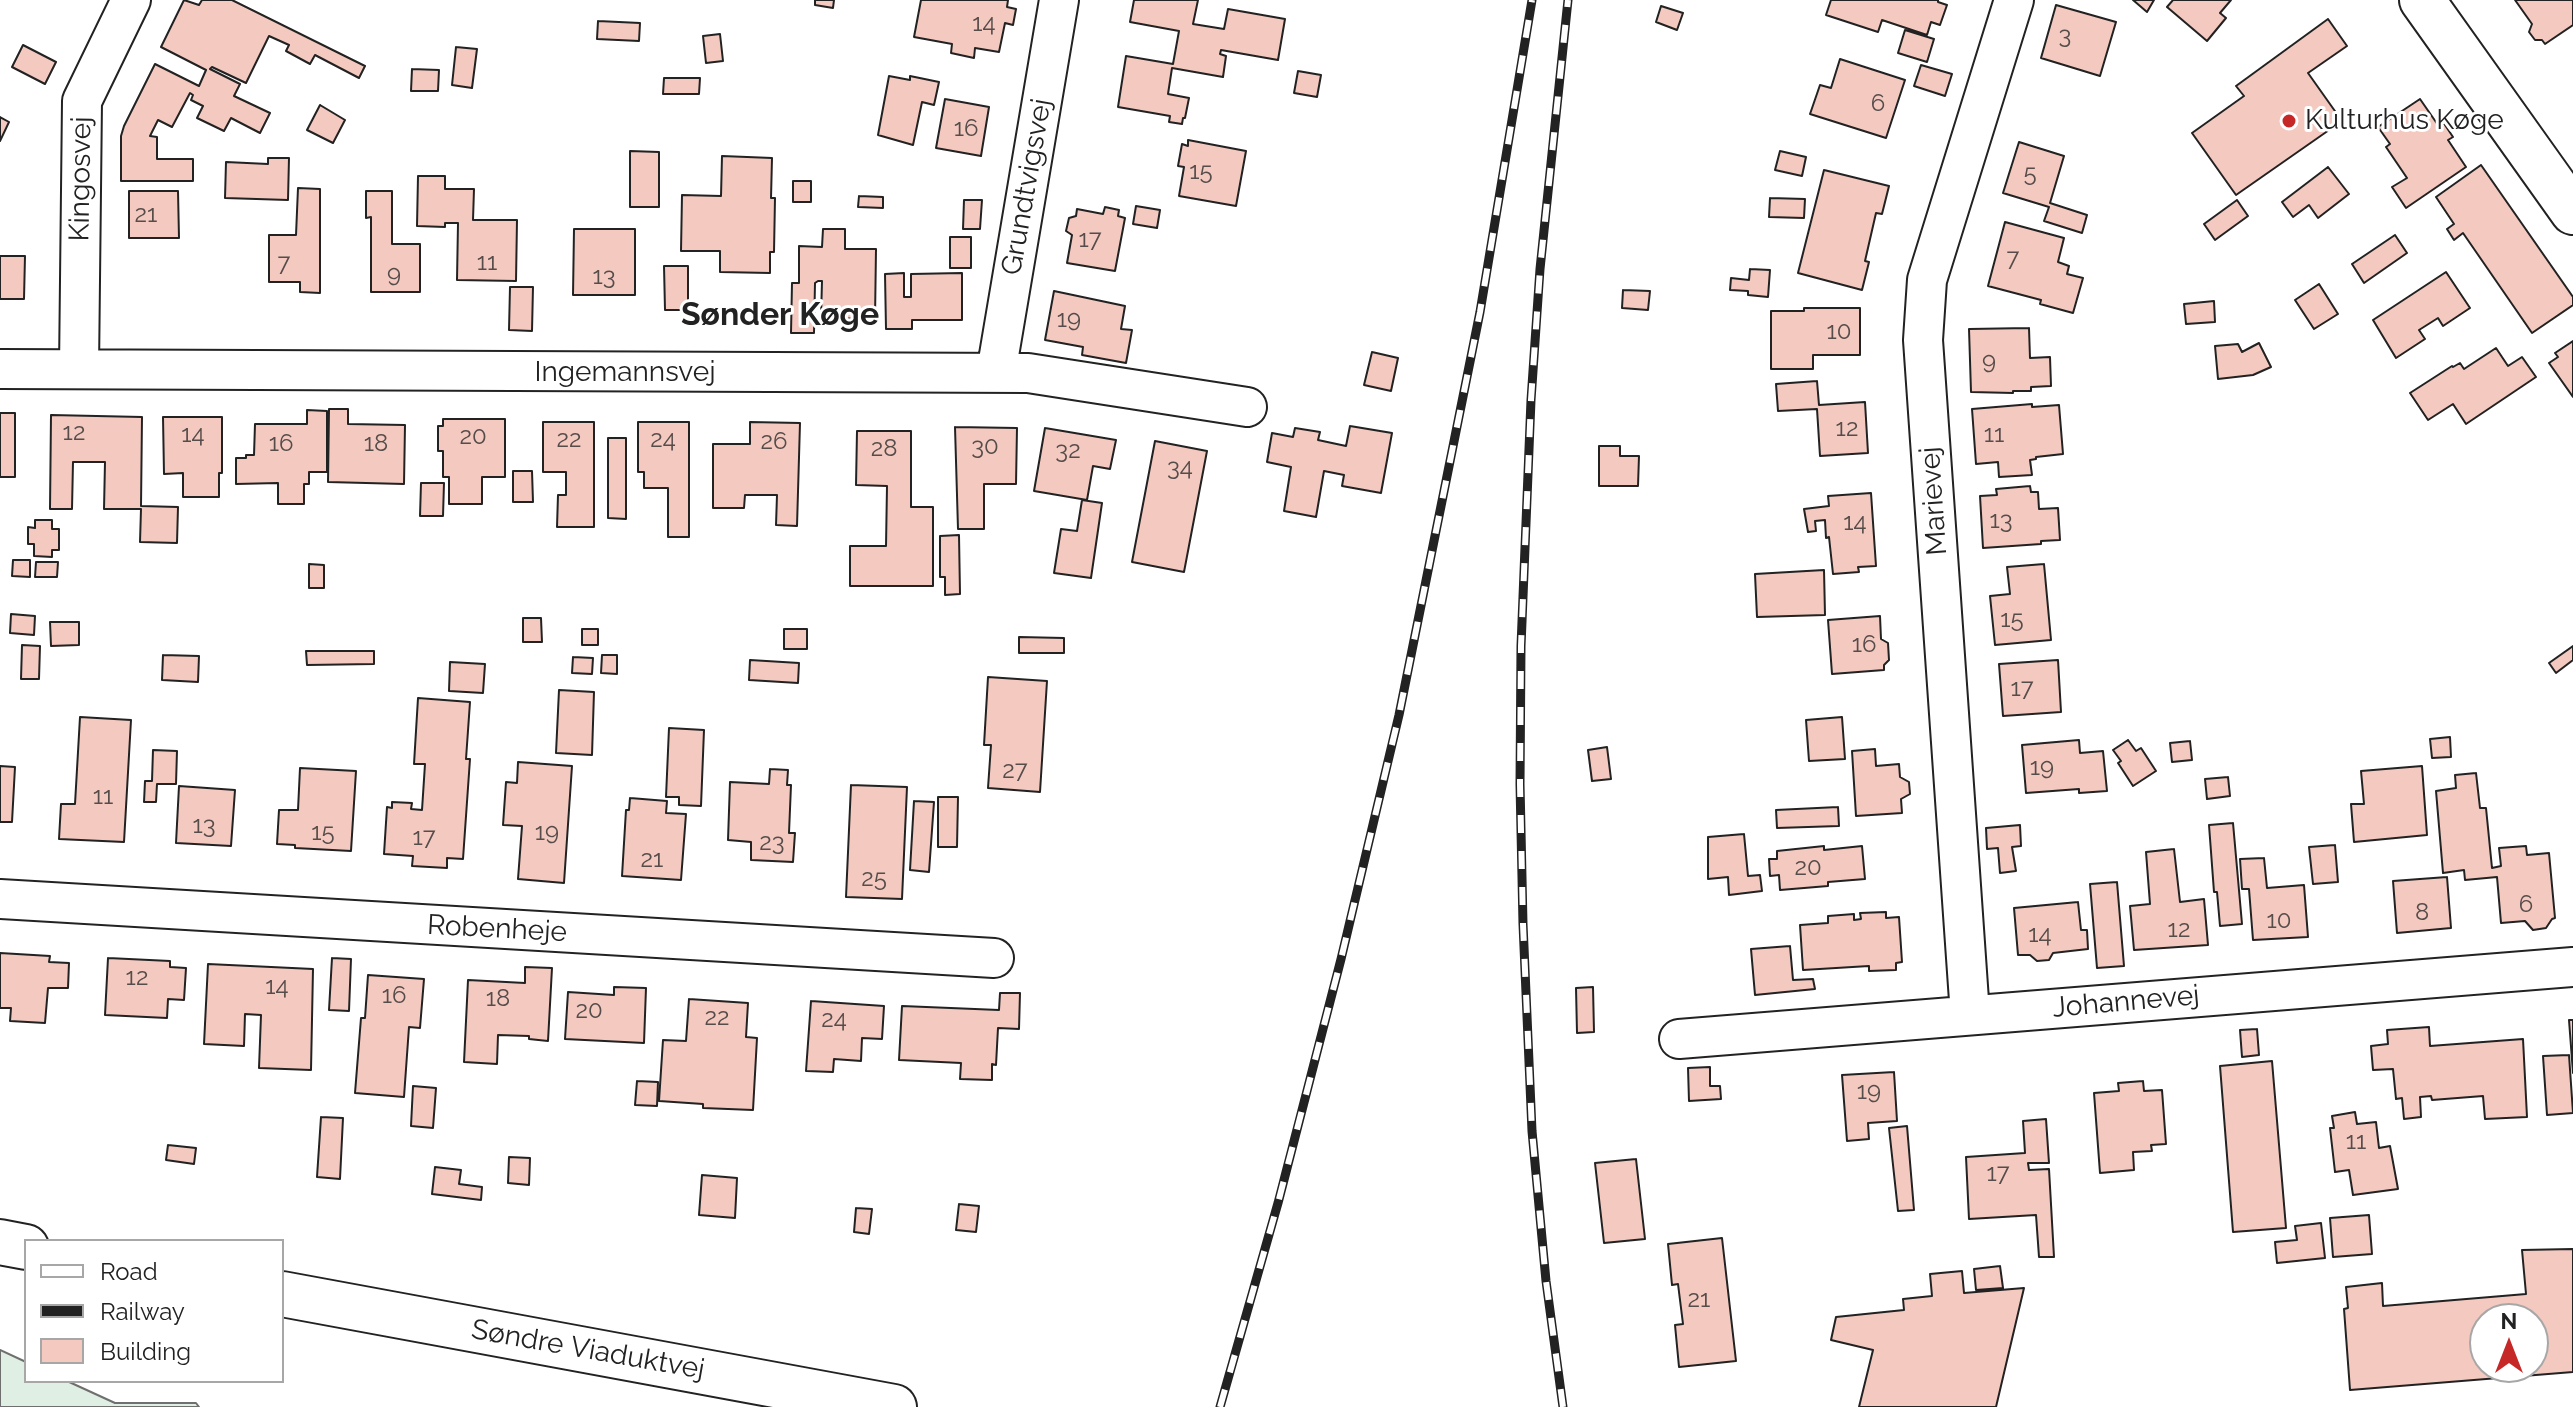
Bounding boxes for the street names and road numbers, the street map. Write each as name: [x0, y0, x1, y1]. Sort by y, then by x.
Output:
street label: Grundtvigsvej: [995, 96, 1059, 278]
street label: Kingosvej: [63, 116, 99, 242]
street label: Ingemannsvej: [534, 356, 716, 390]
street label: Marievej: [1913, 446, 1955, 556]
street label: Robenheje: [426, 909, 568, 949]
street label: Johannevej: [2051, 979, 2201, 1025]
street label: Søndre Viaduktvej: [469, 1313, 707, 1387]

